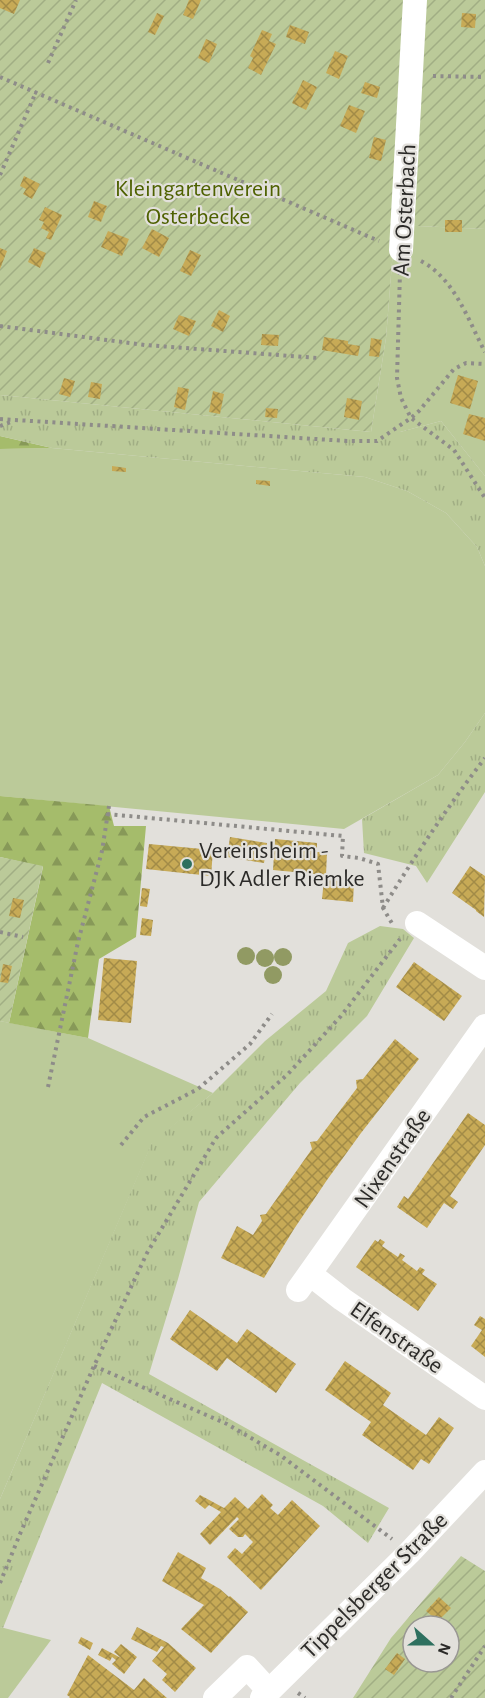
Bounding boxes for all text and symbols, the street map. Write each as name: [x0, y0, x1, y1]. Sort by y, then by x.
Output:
street label: Am Osterbach: [390, 143, 420, 277]
park label: Kleingartenverein Osterbecke: [115, 177, 281, 229]
place label: Vereinsheim - DJK Adler Riemke: [199, 839, 365, 891]
marker: Vereinsheim - DJK Adler Riemke: [180, 857, 194, 871]
street label: Nixenstraße: [350, 1105, 436, 1213]
street label: Elfenstraße: [346, 1297, 447, 1378]
street label: Tippelsberger Straße: [297, 1508, 452, 1663]
north arrow: [401, 1614, 461, 1674]
text: N: [435, 1641, 454, 1657]

